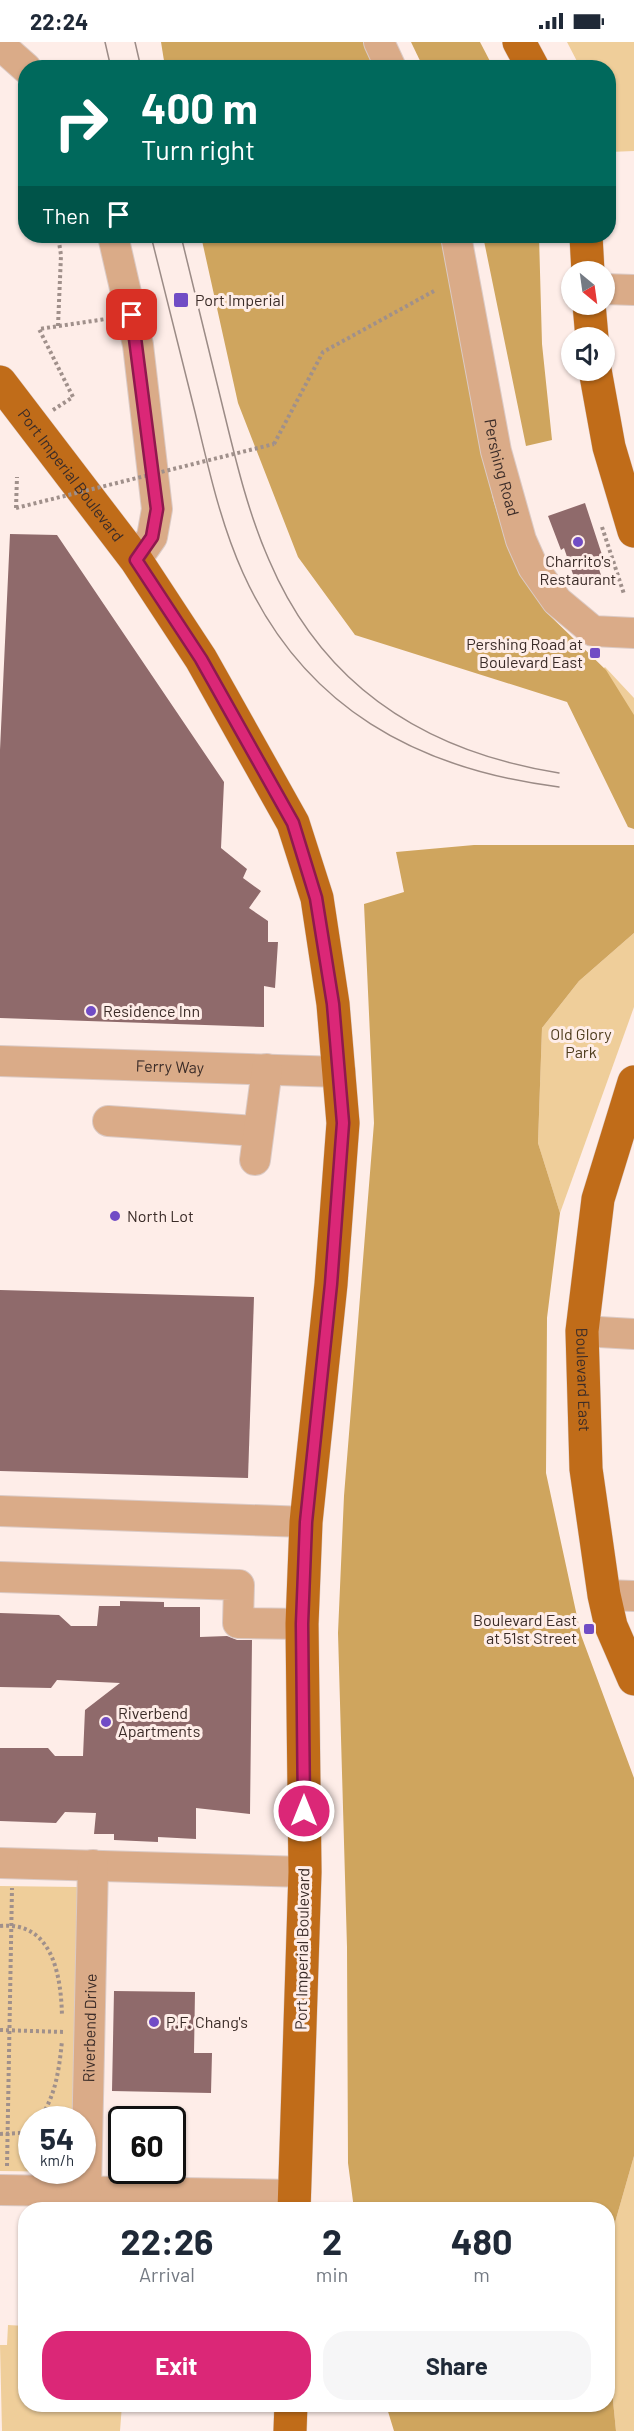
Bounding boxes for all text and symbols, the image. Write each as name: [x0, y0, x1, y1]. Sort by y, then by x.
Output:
text: 22:24: [30, 8, 88, 34]
text: 400 m: [141, 82, 258, 132]
icon: right: [42, 84, 120, 162]
text: Turn right: [141, 133, 255, 165]
icon: arrive: [102, 198, 135, 231]
text: Then: [42, 202, 90, 228]
north arrow: [561, 261, 615, 315]
map controls: [561, 261, 615, 381]
pin: [106, 289, 157, 340]
place label: Port Imperial: [195, 290, 284, 309]
marker: Port Imperial: [172, 291, 190, 309]
icon: arrive: [115, 298, 148, 331]
button: sound: [561, 327, 615, 381]
street label: Port Imperial Boulevard: [15, 404, 128, 545]
street label: Pershing Road: [481, 417, 524, 518]
marker: Charrito's Restaurant: [571, 535, 585, 549]
place label: Charrito's Restaurant: [540, 551, 616, 588]
place label: Pershing Road at Boulevard East: [466, 634, 583, 671]
marker: Pershing Road at Boulevard East: [588, 646, 602, 660]
place label: Residence Inn: [103, 1001, 200, 1020]
marker: Residence Inn: [84, 1004, 98, 1018]
park label: Old Glory Park: [550, 1024, 612, 1061]
street label: Ferry Way: [135, 1055, 205, 1077]
place label: North Lot: [127, 1206, 194, 1225]
marker: North Lot: [108, 1209, 122, 1223]
street label: Boulevard East: [573, 1327, 595, 1432]
place label: Boulevard East at 51st Street: [473, 1610, 577, 1647]
marker: Boulevard East at 51st Street: [582, 1622, 596, 1636]
place label: Riverbend Apartments: [118, 1703, 200, 1740]
marker: Riverbend Apartments: [99, 1715, 113, 1729]
position arrow: [272, 1779, 336, 1843]
street label: Port Imperial Boulevard: [291, 1868, 312, 2030]
street label: Riverbend Drive: [78, 1973, 100, 2083]
place label: P.F. Chang's: [166, 2012, 248, 2031]
marker: P.F. Chang's: [147, 2015, 161, 2029]
speed limit sign: 60: [108, 2106, 186, 2184]
text: 54: [40, 2120, 74, 2156]
text: km/h: [40, 2151, 74, 2169]
text: 22:26: [120, 2219, 213, 2262]
text: 2: [322, 2219, 342, 2262]
text: 480: [451, 2219, 513, 2262]
text: Arrival: [139, 2262, 195, 2286]
text: min: [316, 2262, 348, 2286]
text: m: [473, 2262, 490, 2286]
button: Exit: [42, 2331, 311, 2400]
button: Share: [323, 2331, 591, 2400]

